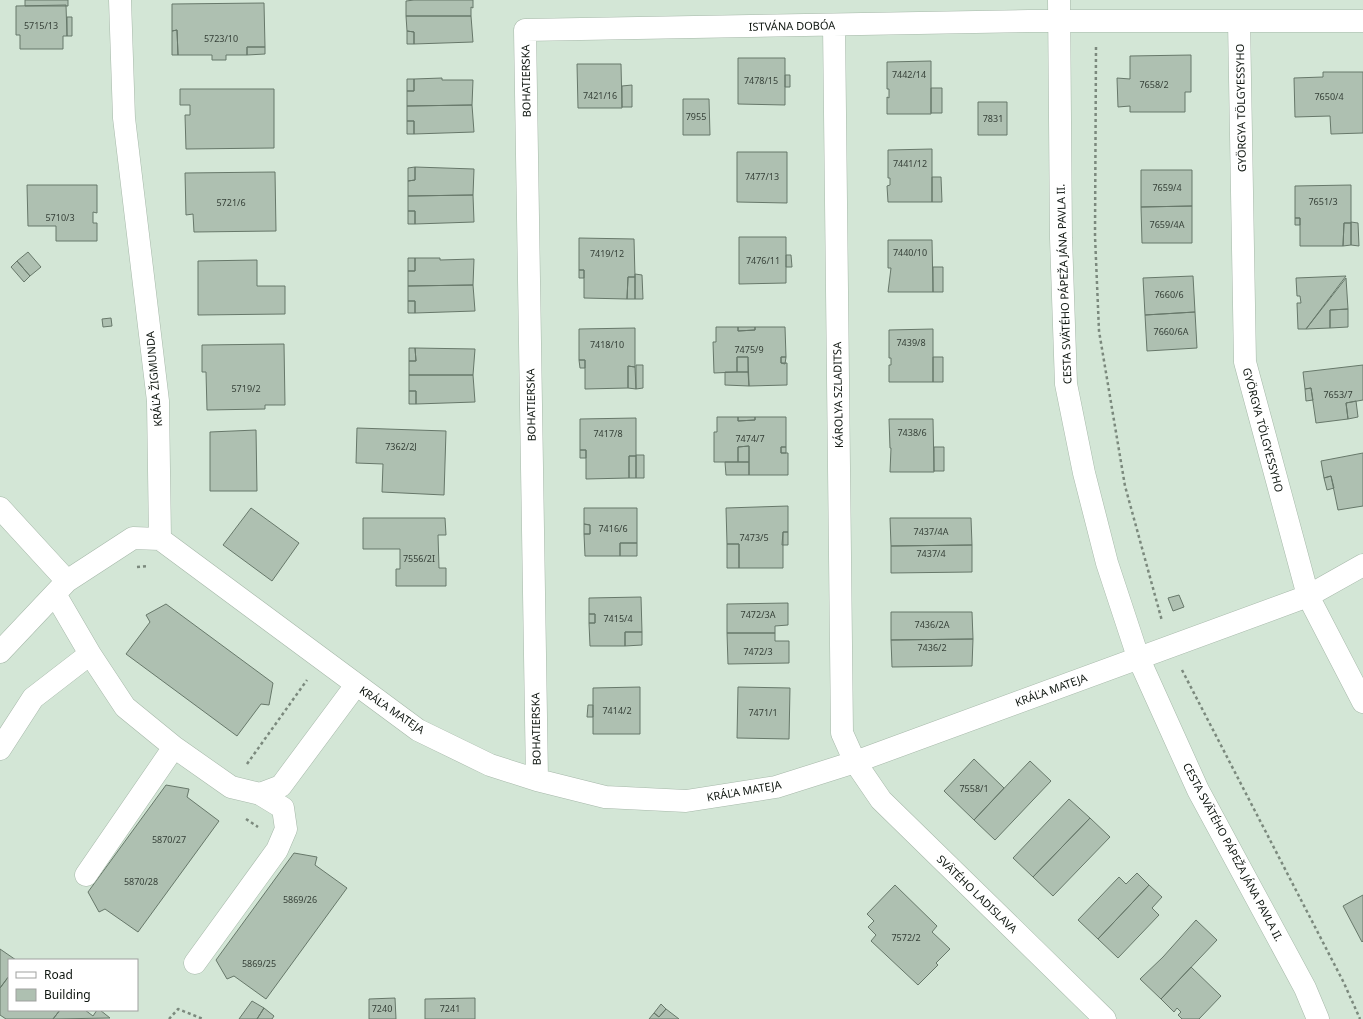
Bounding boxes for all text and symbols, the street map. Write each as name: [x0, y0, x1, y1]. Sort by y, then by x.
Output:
street label: ISTVÁNA DOBÓA: [749, 17, 836, 34]
house number: 5715/13: [24, 19, 58, 32]
house number: 5723/10: [204, 32, 238, 45]
street label: BOHATIERSKA: [517, 44, 534, 118]
street label: GYÖRGYA TÖLGYESSYHO: [1232, 44, 1249, 172]
house number: 7442/14: [892, 68, 926, 81]
house number: 7478/15: [744, 74, 778, 87]
house number: 7658/2: [1139, 78, 1169, 91]
house number: 7421/16: [583, 89, 617, 102]
house number: 7650/4: [1314, 90, 1344, 103]
house number: 7955: [686, 110, 706, 123]
house number: 7831: [983, 112, 1003, 125]
house number: 7441/12: [893, 157, 927, 170]
house number: 7477/13: [745, 170, 779, 183]
house number: 7659/4: [1152, 181, 1182, 194]
street label: CESTA SVÄTÉHO PÁPEŽA JÁNA PAVLA II.: [1053, 184, 1074, 384]
house number: 7651/3: [1308, 195, 1338, 208]
house number: 5721/6: [216, 196, 246, 209]
house number: 5710/3: [45, 211, 75, 224]
house number: 7659/4A: [1150, 218, 1185, 231]
house number: 7440/10: [893, 246, 927, 259]
house number: 7419/12: [590, 247, 624, 260]
house number: 7476/11: [746, 254, 780, 267]
house number: 7660/6: [1154, 288, 1184, 301]
house number: 7660/6A: [1154, 325, 1189, 338]
street label: KRÁĽA ŽIGMUNDA: [142, 330, 165, 427]
house number: 7439/8: [896, 336, 926, 349]
house number: 7418/10: [590, 338, 624, 351]
street label: KÁROLYA SZLADITSA: [829, 341, 846, 448]
house number: 7475/9: [734, 343, 764, 356]
street label: GYÖRGYA TÖLGYESSYHO: [1240, 366, 1287, 494]
street label: BOHATIERSKA: [522, 368, 539, 442]
house number: 5719/2: [231, 382, 261, 395]
house number: 7653/7: [1323, 388, 1353, 401]
house number: 7438/6: [897, 426, 927, 439]
house number: 7417/8: [593, 427, 623, 440]
house number: 7474/7: [735, 432, 765, 445]
house number: 7362/2J: [385, 440, 417, 453]
house number: 7416/6: [598, 522, 628, 535]
house number: 7437/4A: [914, 525, 949, 538]
house number: 7473/5: [739, 531, 769, 544]
house number: 7437/4: [916, 547, 946, 560]
house number: 7556/2I: [403, 552, 435, 565]
house number: 7472/3A: [741, 608, 776, 621]
house number: 7415/4: [603, 612, 633, 625]
house number: 7436/2A: [915, 618, 950, 631]
house number: 7436/2: [917, 641, 947, 654]
house number: 7472/3: [743, 645, 773, 658]
street label: KRÁĽA MATEJA: [1013, 669, 1090, 709]
street label: KRÁĽA MATEJA: [357, 682, 429, 737]
street label: BOHATIERSKA: [527, 692, 544, 766]
house number: 7414/2: [602, 704, 632, 717]
house number: 7471/1: [748, 706, 778, 719]
street label: CESTA SVÄTÉHO PÁPEŽA JÁNA PAVLA II.: [1180, 760, 1287, 944]
street label: KRÁĽA MATEJA: [705, 776, 783, 804]
house number: 7558/1: [959, 782, 989, 795]
house number: 5870/27: [152, 833, 186, 846]
street label: SVÄTÉHO LADISLAVA: [934, 851, 1022, 937]
house number: 5870/28: [124, 875, 158, 888]
house number: 5869/26: [283, 893, 317, 906]
house number: 7572/2: [891, 931, 921, 944]
house number: 5869/25: [242, 957, 276, 970]
legend: [8, 959, 138, 1011]
text: Road: [44, 966, 73, 983]
text: Building: [44, 986, 91, 1003]
house number: 7240: [372, 1002, 392, 1015]
house number: 7241: [440, 1002, 460, 1015]

